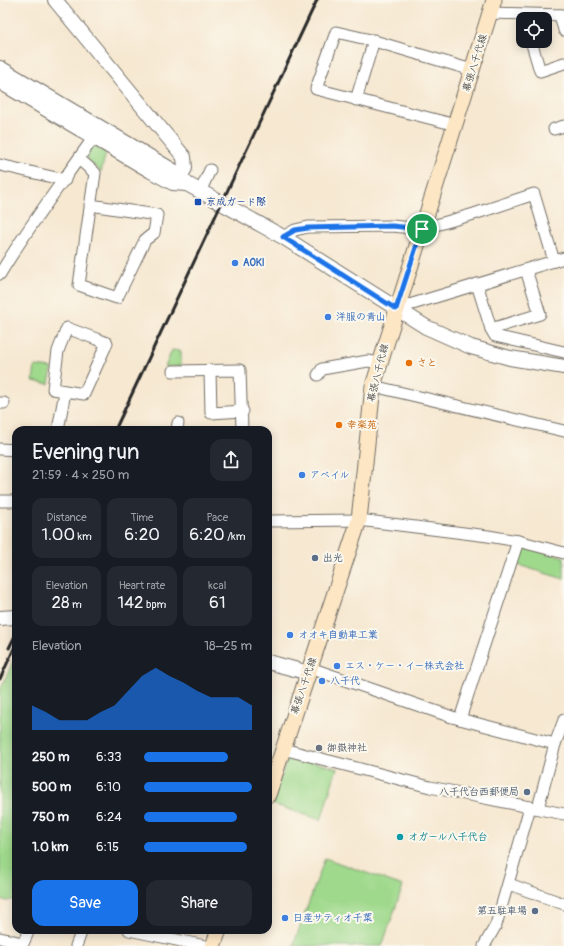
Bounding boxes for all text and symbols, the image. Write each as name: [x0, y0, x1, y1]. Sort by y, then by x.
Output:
map controls: [516, 12, 552, 48]
button: locate: [516, 12, 552, 48]
street label: 幕張八千代線: [460, 33, 490, 93]
place label: 京成ガード際: [206, 196, 266, 208]
marker: 京成ガード際: [193, 197, 203, 207]
pin: [405, 212, 439, 246]
icon: arrive: [411, 218, 433, 240]
place label: AOKI: [243, 257, 265, 269]
marker: AOKI: [230, 258, 240, 268]
place label: 洋服の青山: [336, 311, 386, 323]
marker: 洋服の青山: [323, 312, 333, 322]
street label: 幕張八千代線: [365, 342, 391, 404]
place label: さと: [417, 357, 437, 369]
marker: さと: [404, 358, 414, 368]
place label: 幸楽苑: [347, 419, 377, 431]
marker: 幸楽苑: [334, 420, 344, 430]
text: Evening run: [32, 438, 140, 466]
button: share: [210, 439, 252, 481]
text: 21:59 · 4 × 250 m: [32, 467, 129, 483]
place label: アベイル: [310, 469, 350, 481]
marker: アベイル: [297, 470, 307, 480]
text: Distance: [47, 511, 87, 524]
text: Time: [130, 511, 153, 524]
text: Pace: [206, 511, 228, 524]
text: 1.00: [41, 524, 75, 545]
text: 6:20: [124, 524, 160, 545]
text: 6:20: [189, 524, 225, 545]
text: km: [75, 530, 92, 543]
text: /km: [225, 530, 245, 543]
place label: 出光: [323, 552, 343, 564]
marker: 出光: [310, 553, 320, 563]
text: Elevation: [46, 579, 88, 592]
text: Heart rate: [119, 579, 165, 592]
text: kcal: [208, 579, 226, 592]
text: 28: [52, 592, 70, 613]
text: 142: [118, 592, 144, 613]
text: 61: [209, 592, 226, 613]
text: m: [70, 598, 82, 611]
text: bpm: [144, 598, 166, 611]
place label: オオキ自動車工業: [298, 629, 378, 641]
marker: オオキ自動車工業: [285, 630, 295, 640]
text: Elevation: [32, 638, 82, 654]
text: 18–25 m: [204, 638, 252, 654]
street label: 幕張八千代線: [289, 656, 319, 716]
place label: エス・ケー・イー株式会社: [345, 660, 464, 672]
marker: エス・ケー・イー株式会社: [332, 661, 342, 671]
place label: 八千代: [330, 675, 360, 687]
marker: 八千代: [317, 676, 327, 686]
place label: 御嶽神社: [326, 742, 367, 754]
marker: 御嶽神社: [314, 743, 324, 753]
text: 250 m: [32, 749, 70, 765]
text: 6:33: [96, 749, 122, 765]
text: 500 m: [32, 779, 71, 795]
text: 6:10: [96, 779, 121, 795]
place label: 八千代台西郵便局: [439, 786, 519, 798]
marker: 八千代台西郵便局: [522, 787, 532, 797]
text: 750 m: [32, 809, 69, 825]
text: 6:24: [96, 809, 122, 825]
place label: オガール八千代台: [408, 831, 488, 843]
marker: オガール八千代台: [395, 832, 405, 842]
text: 1.0 km: [32, 839, 69, 855]
text: 6:15: [96, 839, 119, 855]
button: Save: [32, 880, 138, 926]
button: Share: [146, 880, 252, 926]
place label: 第五駐車場: [477, 905, 527, 917]
marker: 第五駐車場: [530, 906, 540, 916]
place label: 日産サティオ千葉: [293, 912, 372, 924]
marker: 日産サティオ千葉: [280, 913, 290, 923]

